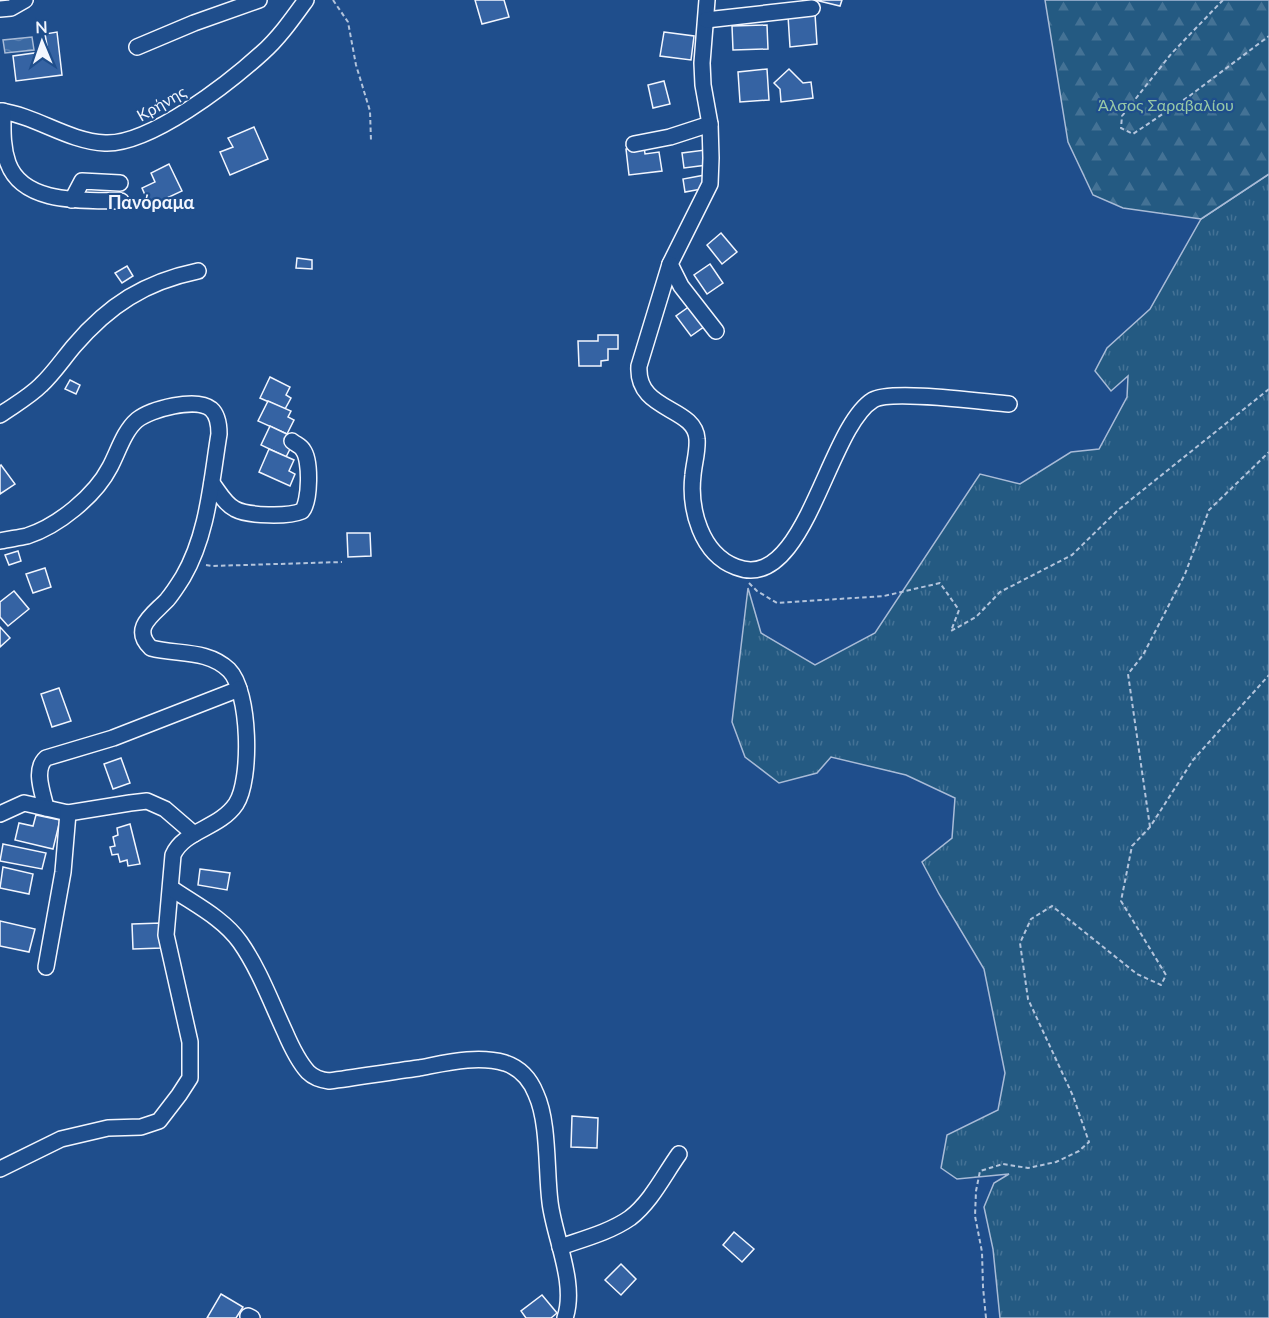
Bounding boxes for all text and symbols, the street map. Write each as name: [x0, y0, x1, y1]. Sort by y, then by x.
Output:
north arrow: [12, 12, 72, 72]
text: N: [35, 17, 48, 36]
street label: Κρήνης: [133, 81, 190, 125]
park label: Άλσος Σαραβαλίου: [1098, 95, 1234, 114]
district label: Πανόραμα: [108, 191, 194, 213]

